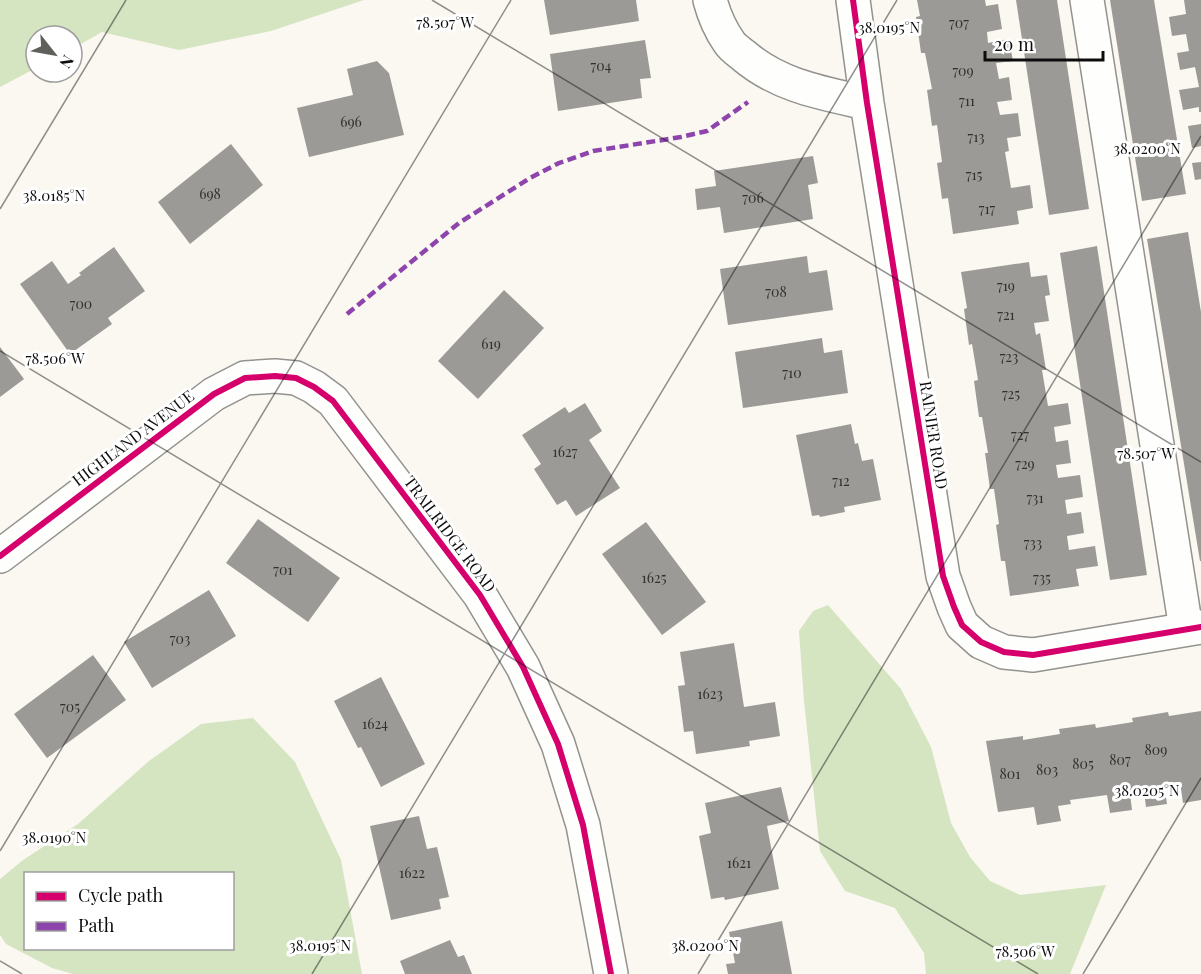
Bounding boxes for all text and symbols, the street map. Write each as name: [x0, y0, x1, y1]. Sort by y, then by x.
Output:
text: 78.507°W: [416, 12, 474, 32]
house number: 707: [949, 13, 969, 32]
text: 38.0195°N: [858, 17, 920, 37]
north arrow: [24, 24, 84, 84]
scale bar: [985, 24, 1104, 62]
text: 20 m: [994, 32, 1034, 56]
text: N: [55, 52, 79, 73]
house number: 704: [591, 56, 612, 75]
house number: 709: [952, 61, 974, 80]
house number: 711: [959, 91, 975, 110]
house number: 696: [340, 112, 362, 131]
house number: 713: [968, 127, 984, 146]
text: 38.0200°N: [1113, 138, 1181, 158]
house number: 715: [966, 165, 982, 184]
house number: 698: [199, 184, 221, 203]
text: 38.0185°N: [23, 185, 86, 205]
house number: 706: [742, 188, 764, 207]
house number: 717: [979, 199, 996, 218]
house number: 719: [997, 276, 1015, 295]
house number: 708: [765, 282, 787, 301]
house number: 700: [70, 294, 92, 313]
house number: 721: [997, 305, 1015, 324]
house number: 619: [481, 334, 501, 353]
house number: 723: [1000, 347, 1018, 366]
text: 78.506°W: [25, 348, 85, 368]
house number: 710: [782, 363, 802, 382]
street label: RAINIER ROAD: [916, 379, 953, 491]
house number: 725: [1002, 384, 1020, 403]
street label: HIGHLAND AVENUE: [68, 385, 198, 490]
house number: 727: [1011, 425, 1029, 444]
house number: 1627: [553, 442, 578, 461]
text: 78.507°W: [1117, 443, 1175, 463]
house number: 729: [1015, 454, 1035, 473]
street label: TRAILRIDGE ROAD: [400, 471, 501, 596]
house number: 712: [832, 471, 850, 490]
house number: 731: [1026, 488, 1044, 507]
house number: 733: [1024, 533, 1042, 552]
house number: 701: [273, 560, 293, 579]
house number: 1625: [642, 568, 667, 587]
house number: 735: [1033, 568, 1051, 587]
house number: 703: [170, 629, 190, 648]
house number: 1623: [697, 684, 723, 703]
house number: 705: [60, 697, 80, 716]
house number: 1624: [362, 714, 388, 733]
house number: 809: [1145, 740, 1167, 759]
house number: 807: [1109, 750, 1131, 769]
house number: 805: [1072, 754, 1094, 773]
house number: 803: [1036, 760, 1058, 779]
house number: 801: [1000, 764, 1020, 783]
text: 38.0205°N: [1114, 780, 1180, 800]
text: 38.0190°N: [22, 827, 87, 847]
house number: 1621: [727, 853, 751, 872]
house number: 1622: [399, 863, 425, 882]
legend: [24, 872, 234, 950]
text: Cycle path: [78, 883, 163, 907]
text: Path: [78, 913, 115, 937]
text: 38.0195°N: [289, 935, 351, 955]
text: 38.0200°N: [671, 935, 739, 955]
text: 78.506°W: [995, 941, 1055, 961]

